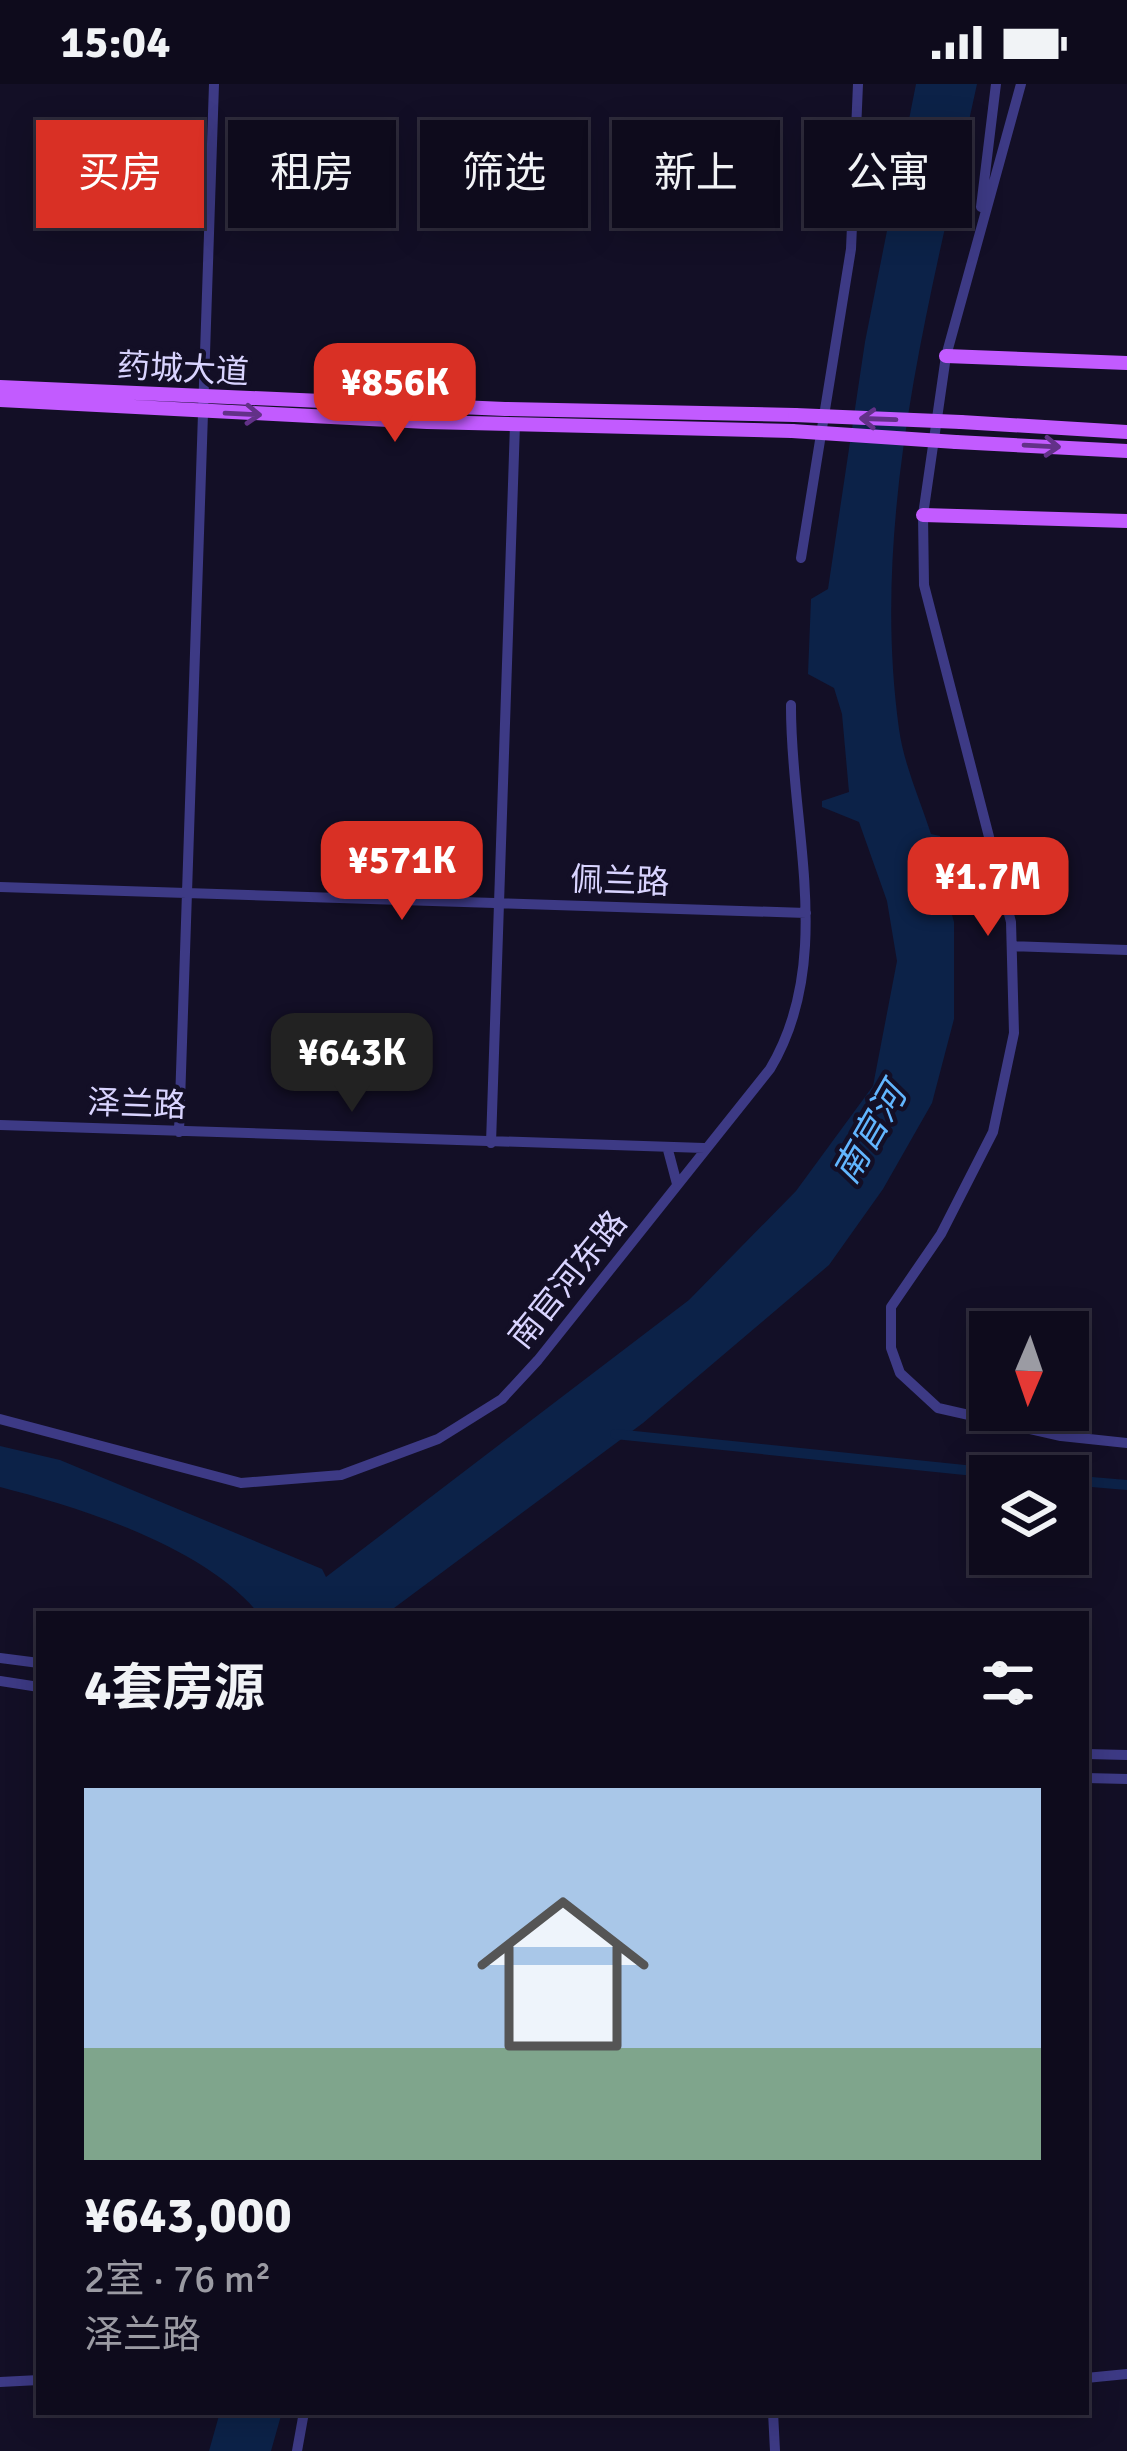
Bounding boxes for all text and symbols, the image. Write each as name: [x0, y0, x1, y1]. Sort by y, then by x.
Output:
text: 15:04: [60, 15, 170, 70]
chip: 买房: [36, 120, 204, 228]
chip: 租房: [228, 120, 396, 228]
chip: 筛选: [420, 120, 588, 228]
chip: 新上: [612, 120, 780, 228]
chip: 公寓: [804, 120, 972, 228]
pin: ¥856K: [311, 343, 479, 445]
street label: 药城大道: [116, 346, 250, 393]
text: ¥856K: [341, 358, 449, 406]
one-way arrow: [223, 403, 262, 426]
one-way arrow: [859, 407, 898, 430]
one-way arrow: [1022, 435, 1061, 458]
pin: ¥571K: [318, 821, 486, 923]
text: ¥571K: [348, 836, 456, 884]
pin: ¥1.7M: [904, 837, 1072, 939]
text: ¥1.7M: [935, 852, 1041, 900]
street label: 佩兰路: [570, 859, 670, 904]
pin: ¥643K: [268, 1013, 436, 1115]
text: ¥643K: [298, 1028, 406, 1076]
water label: 南官河: [824, 1071, 920, 1192]
street label: 泽兰路: [87, 1082, 187, 1127]
street label: 南官河东路: [500, 1203, 636, 1357]
north arrow: [969, 1311, 1089, 1431]
map controls: [969, 1311, 1089, 1575]
button: layers: [969, 1455, 1089, 1575]
icon: filters: [975, 1650, 1041, 1716]
text: 4套房源: [84, 1657, 265, 1720]
icon: home: [455, 1866, 671, 2082]
text: ¥643,000: [84, 2184, 292, 2247]
text: 2室 · 76 m²: [84, 2255, 271, 2303]
text: 泽兰路: [84, 2311, 201, 2359]

